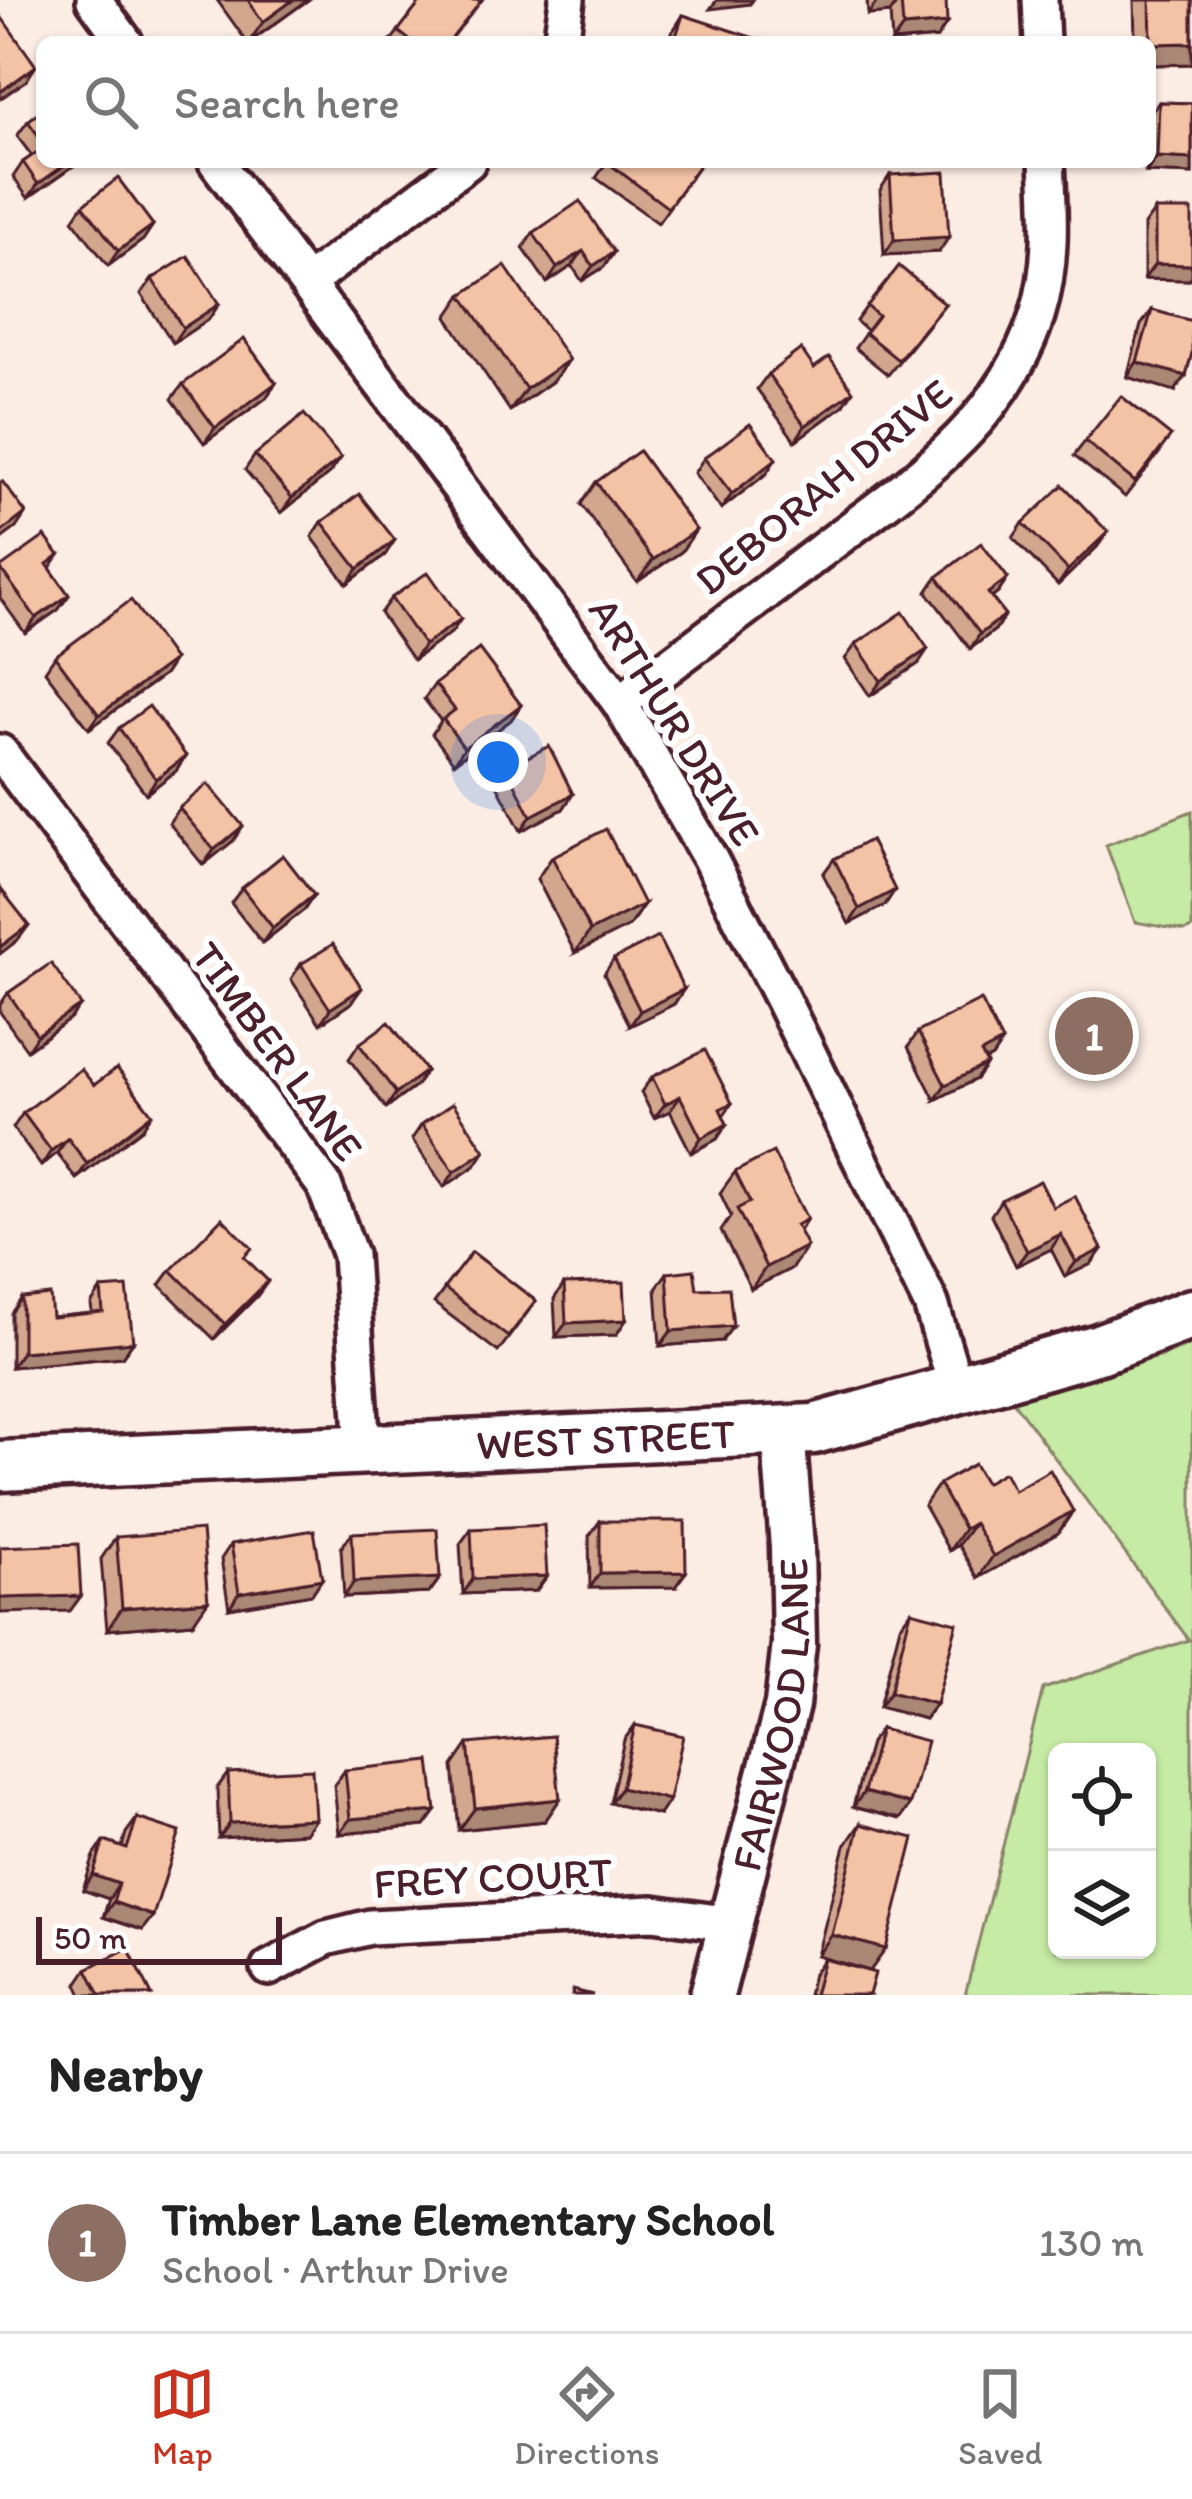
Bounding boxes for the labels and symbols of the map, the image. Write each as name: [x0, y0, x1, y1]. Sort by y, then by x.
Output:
street label: DEBORAH DRIVE: [685, 367, 962, 605]
street label: ARTHUR DRIVE: [578, 588, 771, 855]
your location: [468, 732, 528, 792]
street label: TIMBER LANE: [181, 932, 374, 1171]
pin: 1: [1055, 991, 1133, 1081]
street label: WEST STREET: [475, 1408, 736, 1470]
street label: FAIRWOOD LANE: [720, 1558, 821, 1876]
street label: FREY COURT: [372, 1846, 614, 1909]
scale bar: [36, 1911, 282, 1964]

